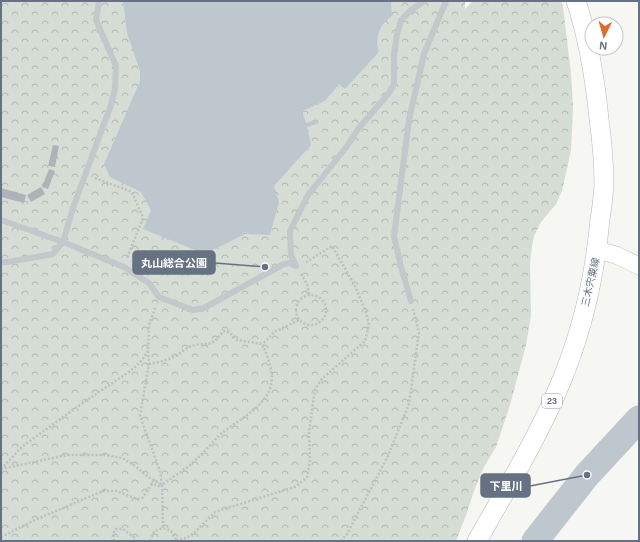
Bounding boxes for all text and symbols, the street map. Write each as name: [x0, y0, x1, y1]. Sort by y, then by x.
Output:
north arrow: [584, 16, 624, 56]
text: N: [599, 40, 608, 52]
callout: 丸山総合公園: [133, 251, 215, 274]
text: 丸山総合公園: [141, 257, 207, 269]
street label: 三木宍粟線: [580, 257, 601, 308]
road number: 23: [542, 394, 562, 408]
callout: 下里川: [481, 474, 530, 497]
text: 下里川: [490, 480, 523, 492]

